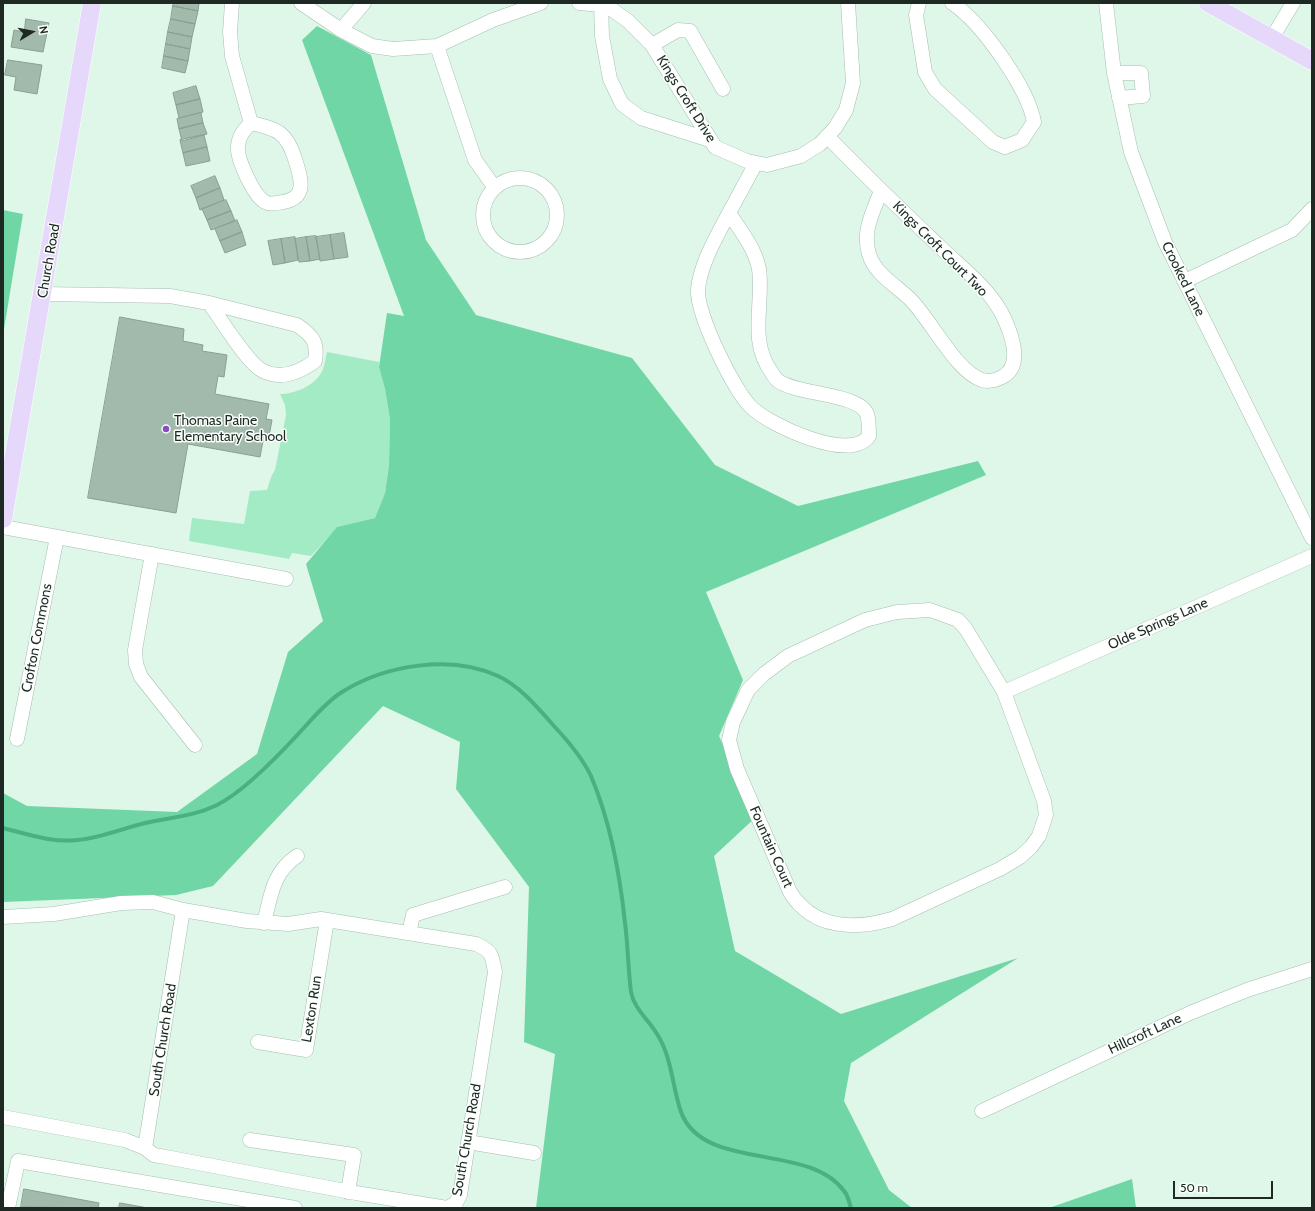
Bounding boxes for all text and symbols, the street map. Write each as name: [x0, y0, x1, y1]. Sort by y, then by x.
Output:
north arrow: [12, 12, 52, 52]
text: N: [36, 25, 51, 35]
street label: Kings Croft Drive: [653, 52, 719, 146]
street label: Kings Croft Court Two: [889, 198, 991, 300]
street label: Church Road: [34, 222, 64, 300]
street label: Crooked Lane: [1158, 239, 1208, 319]
place label: Thomas Paine Elementary School: [174, 413, 286, 446]
marker: Thomas Paine Elementary School: [161, 424, 171, 434]
street label: Crofton Commons: [18, 582, 56, 694]
street label: Olde Springs Lane: [1105, 594, 1211, 654]
street label: Fountain Court: [746, 804, 796, 890]
street label: Lexton Run: [298, 974, 326, 1044]
street label: South Church Road: [146, 982, 180, 1098]
street label: Hillcroft Lane: [1106, 1010, 1184, 1058]
street label: South Church Road: [449, 1082, 485, 1198]
scale bar: [1175, 1173, 1275, 1199]
text: 50 m: [1180, 1180, 1208, 1195]

